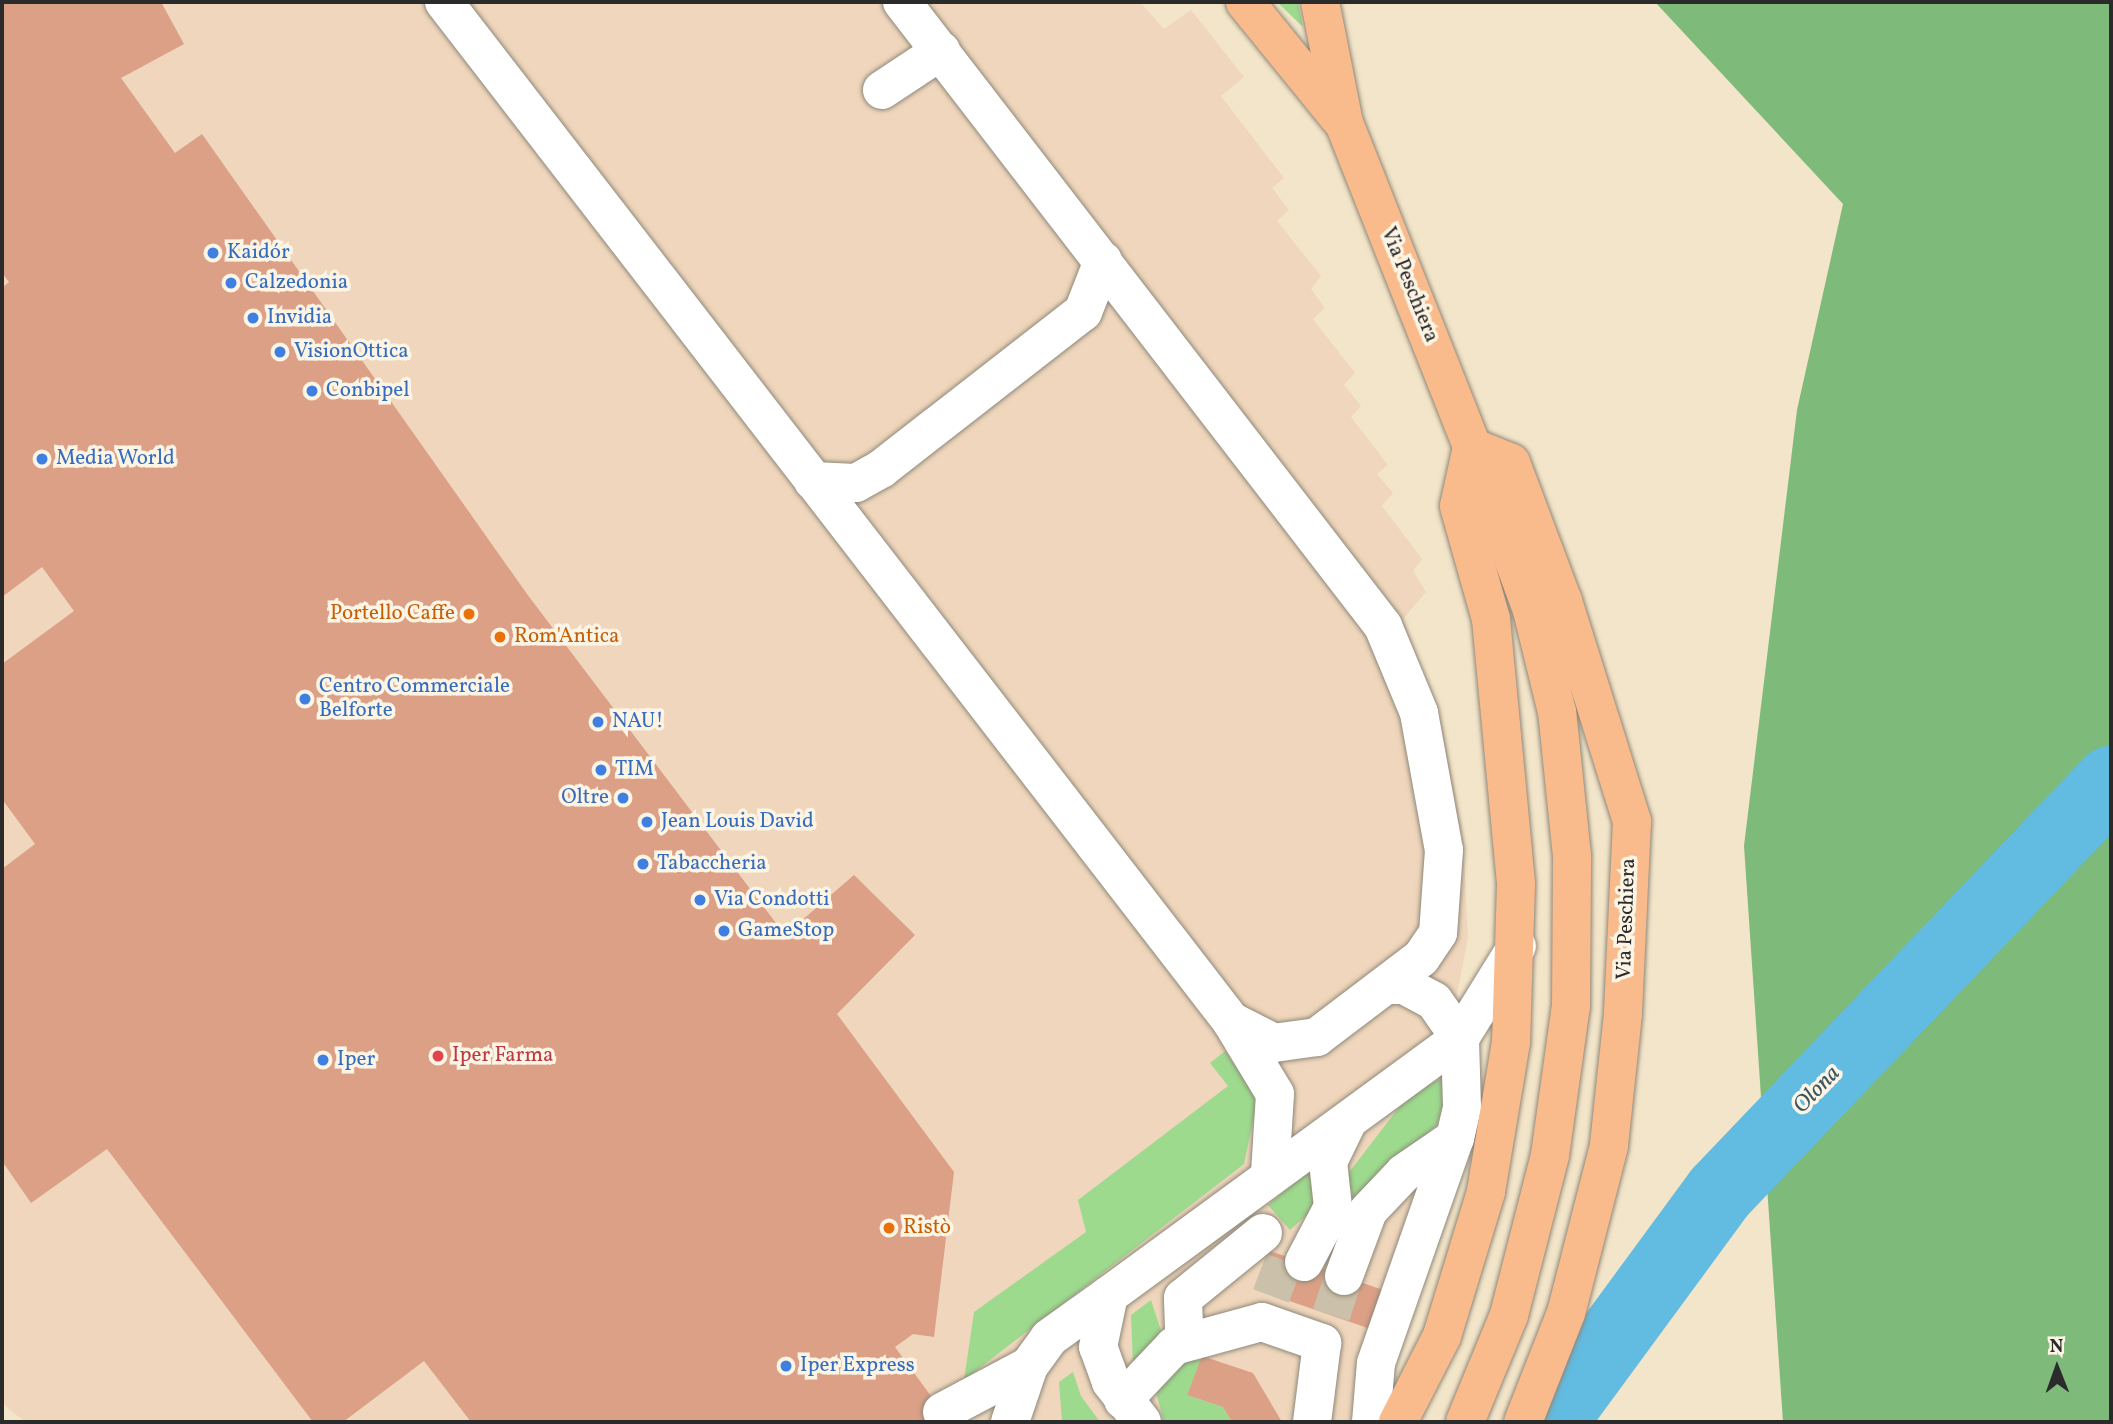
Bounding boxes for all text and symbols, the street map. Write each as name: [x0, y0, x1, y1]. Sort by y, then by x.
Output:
street label: Via Peschiera: [1374, 224, 1444, 346]
place label: Kaidór: [227, 240, 290, 266]
marker: Kaidór: [205, 245, 221, 261]
place label: Calzedonia: [245, 270, 348, 296]
marker: Calzedonia: [223, 275, 239, 291]
place label: Invidia: [267, 305, 332, 331]
marker: Invidia: [245, 310, 261, 326]
place label: VisionOttica: [294, 339, 409, 365]
marker: VisionOttica: [272, 344, 288, 360]
place label: Conbipel: [326, 378, 409, 404]
marker: Conbipel: [304, 383, 320, 399]
place label: Media World: [56, 446, 175, 472]
marker: Media World: [34, 451, 50, 467]
place label: Portello Caffe: [330, 601, 455, 627]
marker: Portello Caffe: [461, 606, 477, 622]
place label: Rom'Antica: [514, 624, 620, 650]
marker: Rom'Antica: [492, 629, 508, 645]
place label: Centro Commerciale Belforte: [319, 674, 510, 724]
marker: Centro Commerciale Belforte: [297, 691, 313, 707]
place label: NAU!: [612, 709, 664, 735]
marker: NAU!: [590, 714, 606, 730]
place label: TIM: [615, 757, 654, 783]
marker: TIM: [593, 762, 609, 778]
place label: Oltre: [561, 785, 609, 811]
marker: Oltre: [615, 790, 631, 806]
place label: Jean Louis David: [661, 809, 814, 835]
marker: Jean Louis David: [639, 814, 655, 830]
place label: Tabaccheria: [657, 851, 767, 877]
marker: Tabaccheria: [635, 856, 651, 872]
street label: Via Peschiera: [1612, 858, 1642, 980]
place label: Via Condotti: [714, 887, 830, 913]
marker: Via Condotti: [692, 892, 708, 908]
place label: GameStop: [738, 918, 834, 944]
marker: GameStop: [716, 923, 732, 939]
place label: Iper Farma: [452, 1043, 553, 1069]
place label: Iper: [337, 1047, 375, 1073]
marker: Iper Farma: [430, 1048, 446, 1064]
marker: Iper: [315, 1052, 331, 1068]
water label: Olona: [1788, 1060, 1846, 1120]
place label: Ristò: [903, 1215, 951, 1241]
marker: Ristò: [881, 1220, 897, 1236]
north arrow: [2022, 1333, 2092, 1403]
text: N: [2050, 1334, 2064, 1360]
place label: Iper Express: [800, 1353, 915, 1379]
marker: Iper Express: [778, 1358, 794, 1374]

